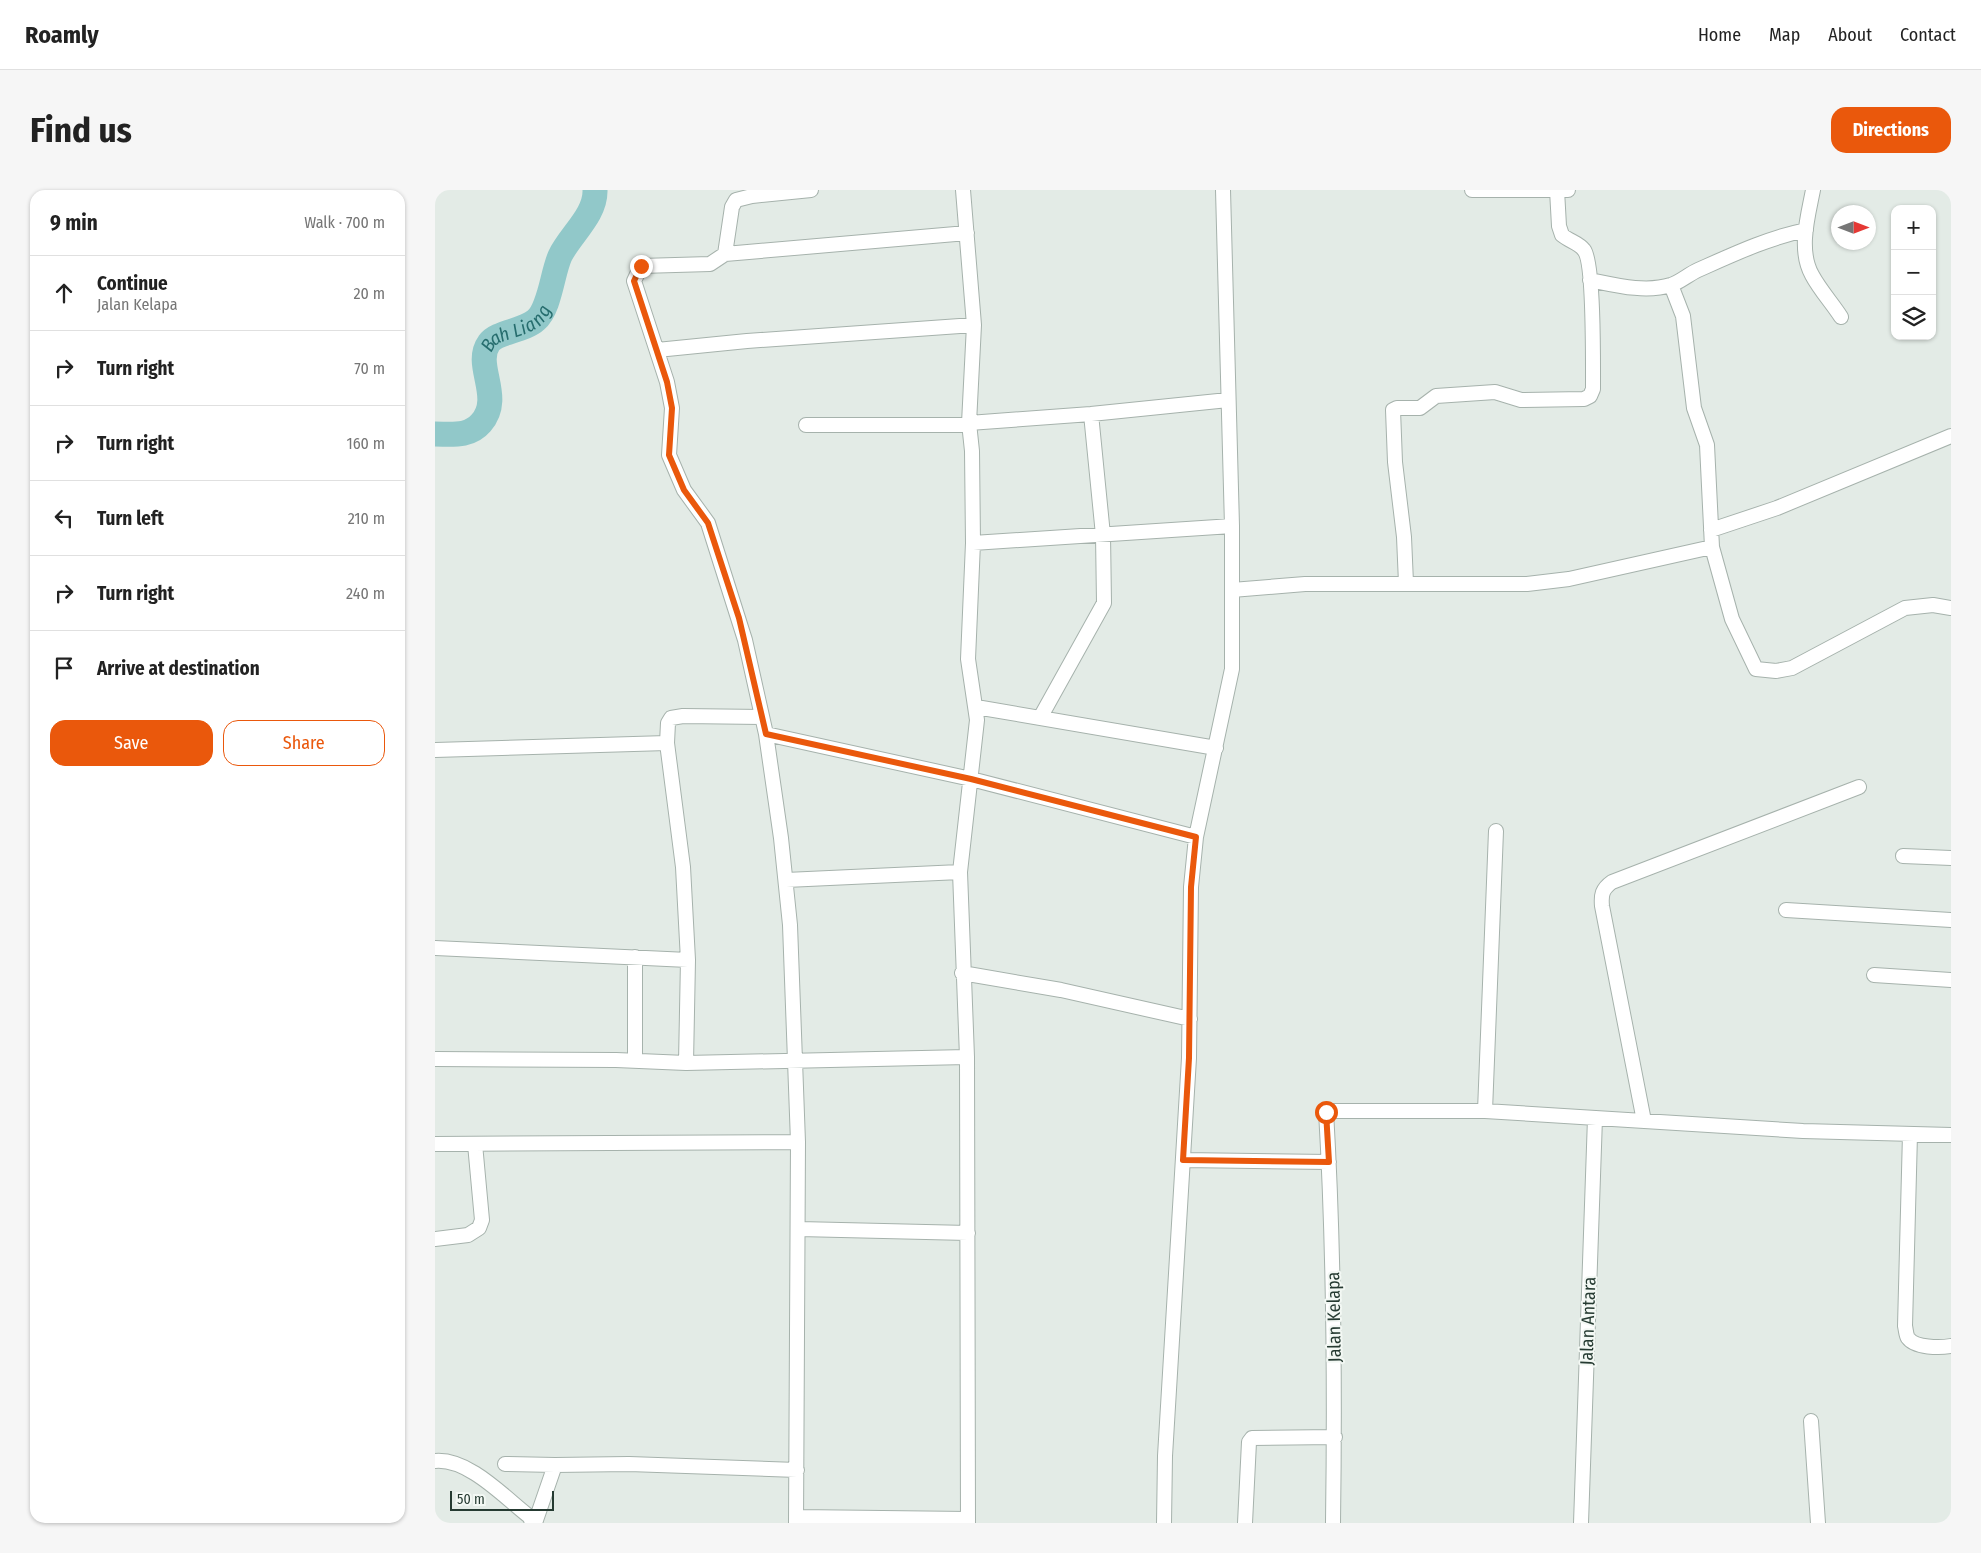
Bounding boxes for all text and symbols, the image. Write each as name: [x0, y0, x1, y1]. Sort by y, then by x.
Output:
text: Roamly: [25, 21, 99, 49]
text: Home: [1698, 24, 1741, 46]
text: Map: [1769, 24, 1800, 46]
text: About: [1828, 24, 1872, 46]
text: Contact: [1900, 24, 1956, 46]
button: Directions: [1831, 107, 1951, 153]
text: Find us: [30, 109, 132, 151]
north arrow: [1831, 205, 1876, 250]
map controls: [1891, 205, 1936, 340]
button: +: [1891, 205, 1936, 250]
text: 9 min: [50, 210, 98, 236]
text: Walk · 700 m: [304, 213, 385, 232]
button: −: [1891, 250, 1936, 295]
route end: [630, 255, 653, 278]
text: Continue: [97, 272, 168, 295]
icon: ahead: [50, 279, 78, 307]
text: 20 m: [354, 284, 385, 303]
text: Jalan Kelapa: [97, 295, 178, 314]
button: layers: [1891, 295, 1936, 340]
water label: Bah Liang: [475, 301, 556, 355]
icon: right: [50, 354, 78, 382]
text: Turn right: [97, 357, 174, 380]
text: 70 m: [354, 359, 385, 378]
icon: right: [50, 429, 78, 457]
text: Turn right: [97, 432, 174, 455]
text: 160 m: [346, 434, 385, 453]
icon: left: [50, 504, 78, 532]
text: Turn left: [97, 507, 164, 530]
text: 210 m: [348, 509, 385, 528]
icon: right: [50, 579, 78, 607]
text: Turn right: [97, 582, 174, 605]
text: 240 m: [346, 584, 385, 603]
icon: arrive: [50, 654, 78, 682]
text: Arrive at destination: [97, 657, 260, 680]
button: Save: [50, 720, 213, 766]
button: Share: [223, 720, 385, 766]
route start: [1315, 1101, 1338, 1124]
street label: Jalan Kelapa: [1322, 1271, 1346, 1363]
street label: Jalan Antara: [1575, 1276, 1601, 1366]
scale bar: [450, 1488, 554, 1511]
text: 50 m: [457, 1491, 485, 1508]

